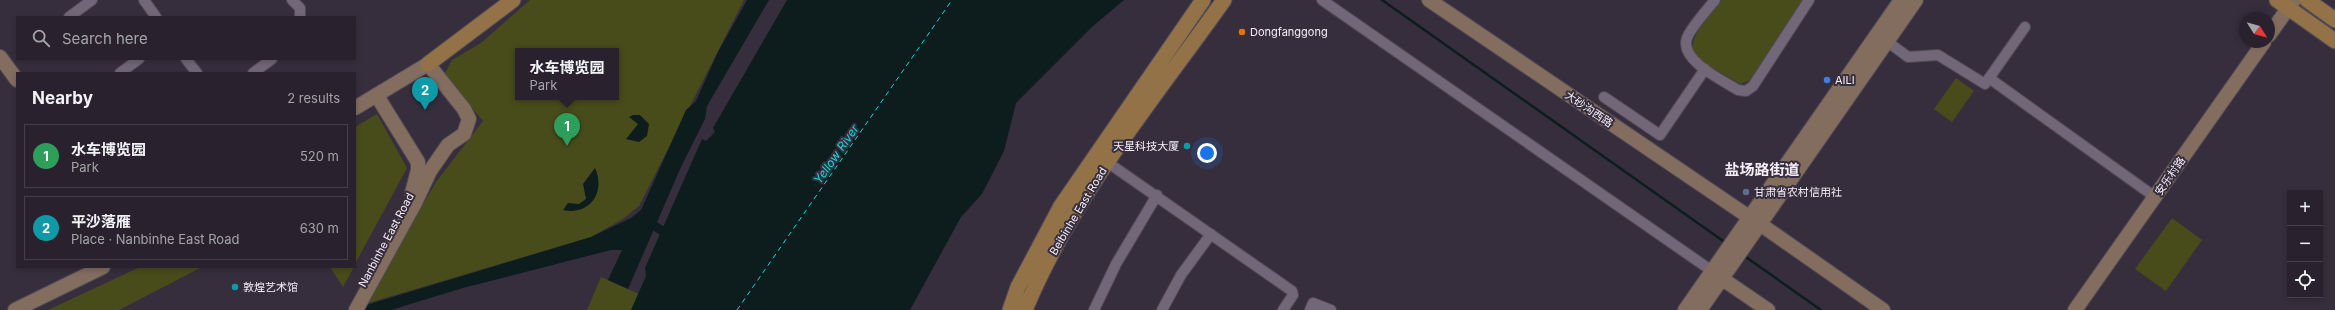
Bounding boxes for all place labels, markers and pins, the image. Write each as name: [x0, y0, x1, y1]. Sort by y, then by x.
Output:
place label: Dongfanggong: [1250, 25, 1328, 39]
marker: Dongfanggong: [1237, 27, 1247, 37]
place label: AILI: [1835, 73, 1855, 87]
marker: AILI: [1822, 75, 1832, 85]
pin: 2: [412, 77, 438, 110]
pin: 1: [554, 113, 580, 146]
place label: 天星科技大厦: [1113, 139, 1179, 153]
marker: 天星科技大厦: [1182, 141, 1192, 151]
place label: 甘肃省农村信用社: [1754, 185, 1842, 199]
marker: 甘肃省农村信用社: [1741, 187, 1751, 197]
place label: 敦煌艺术馆: [243, 280, 298, 294]
marker: 敦煌艺术馆: [230, 282, 240, 292]

